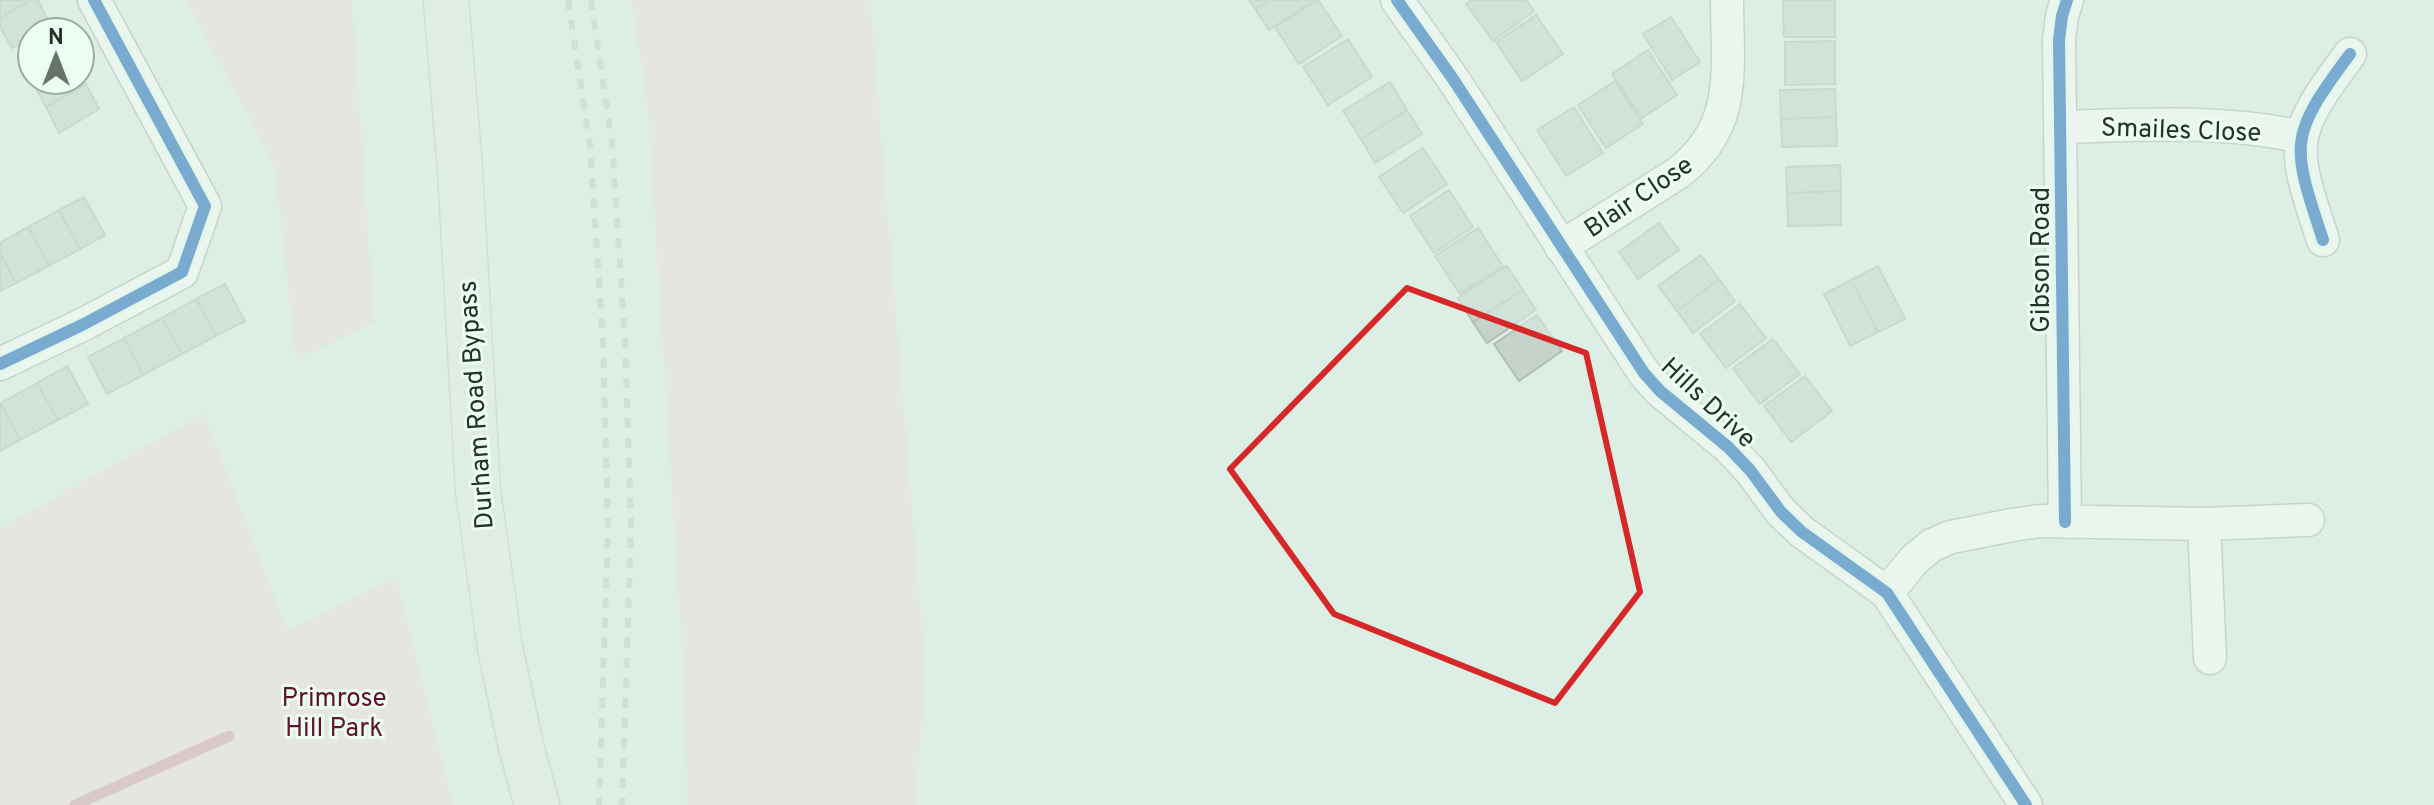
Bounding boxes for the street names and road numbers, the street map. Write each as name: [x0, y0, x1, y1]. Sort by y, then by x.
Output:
street label: Smailes Close: [2100, 112, 2262, 151]
street label: Blair Close: [1579, 150, 1700, 246]
street label: Gibson Road: [2026, 187, 2059, 333]
street label: Durham Road Bypass: [452, 279, 503, 530]
street label: Hills Drive: [1653, 351, 1762, 456]

